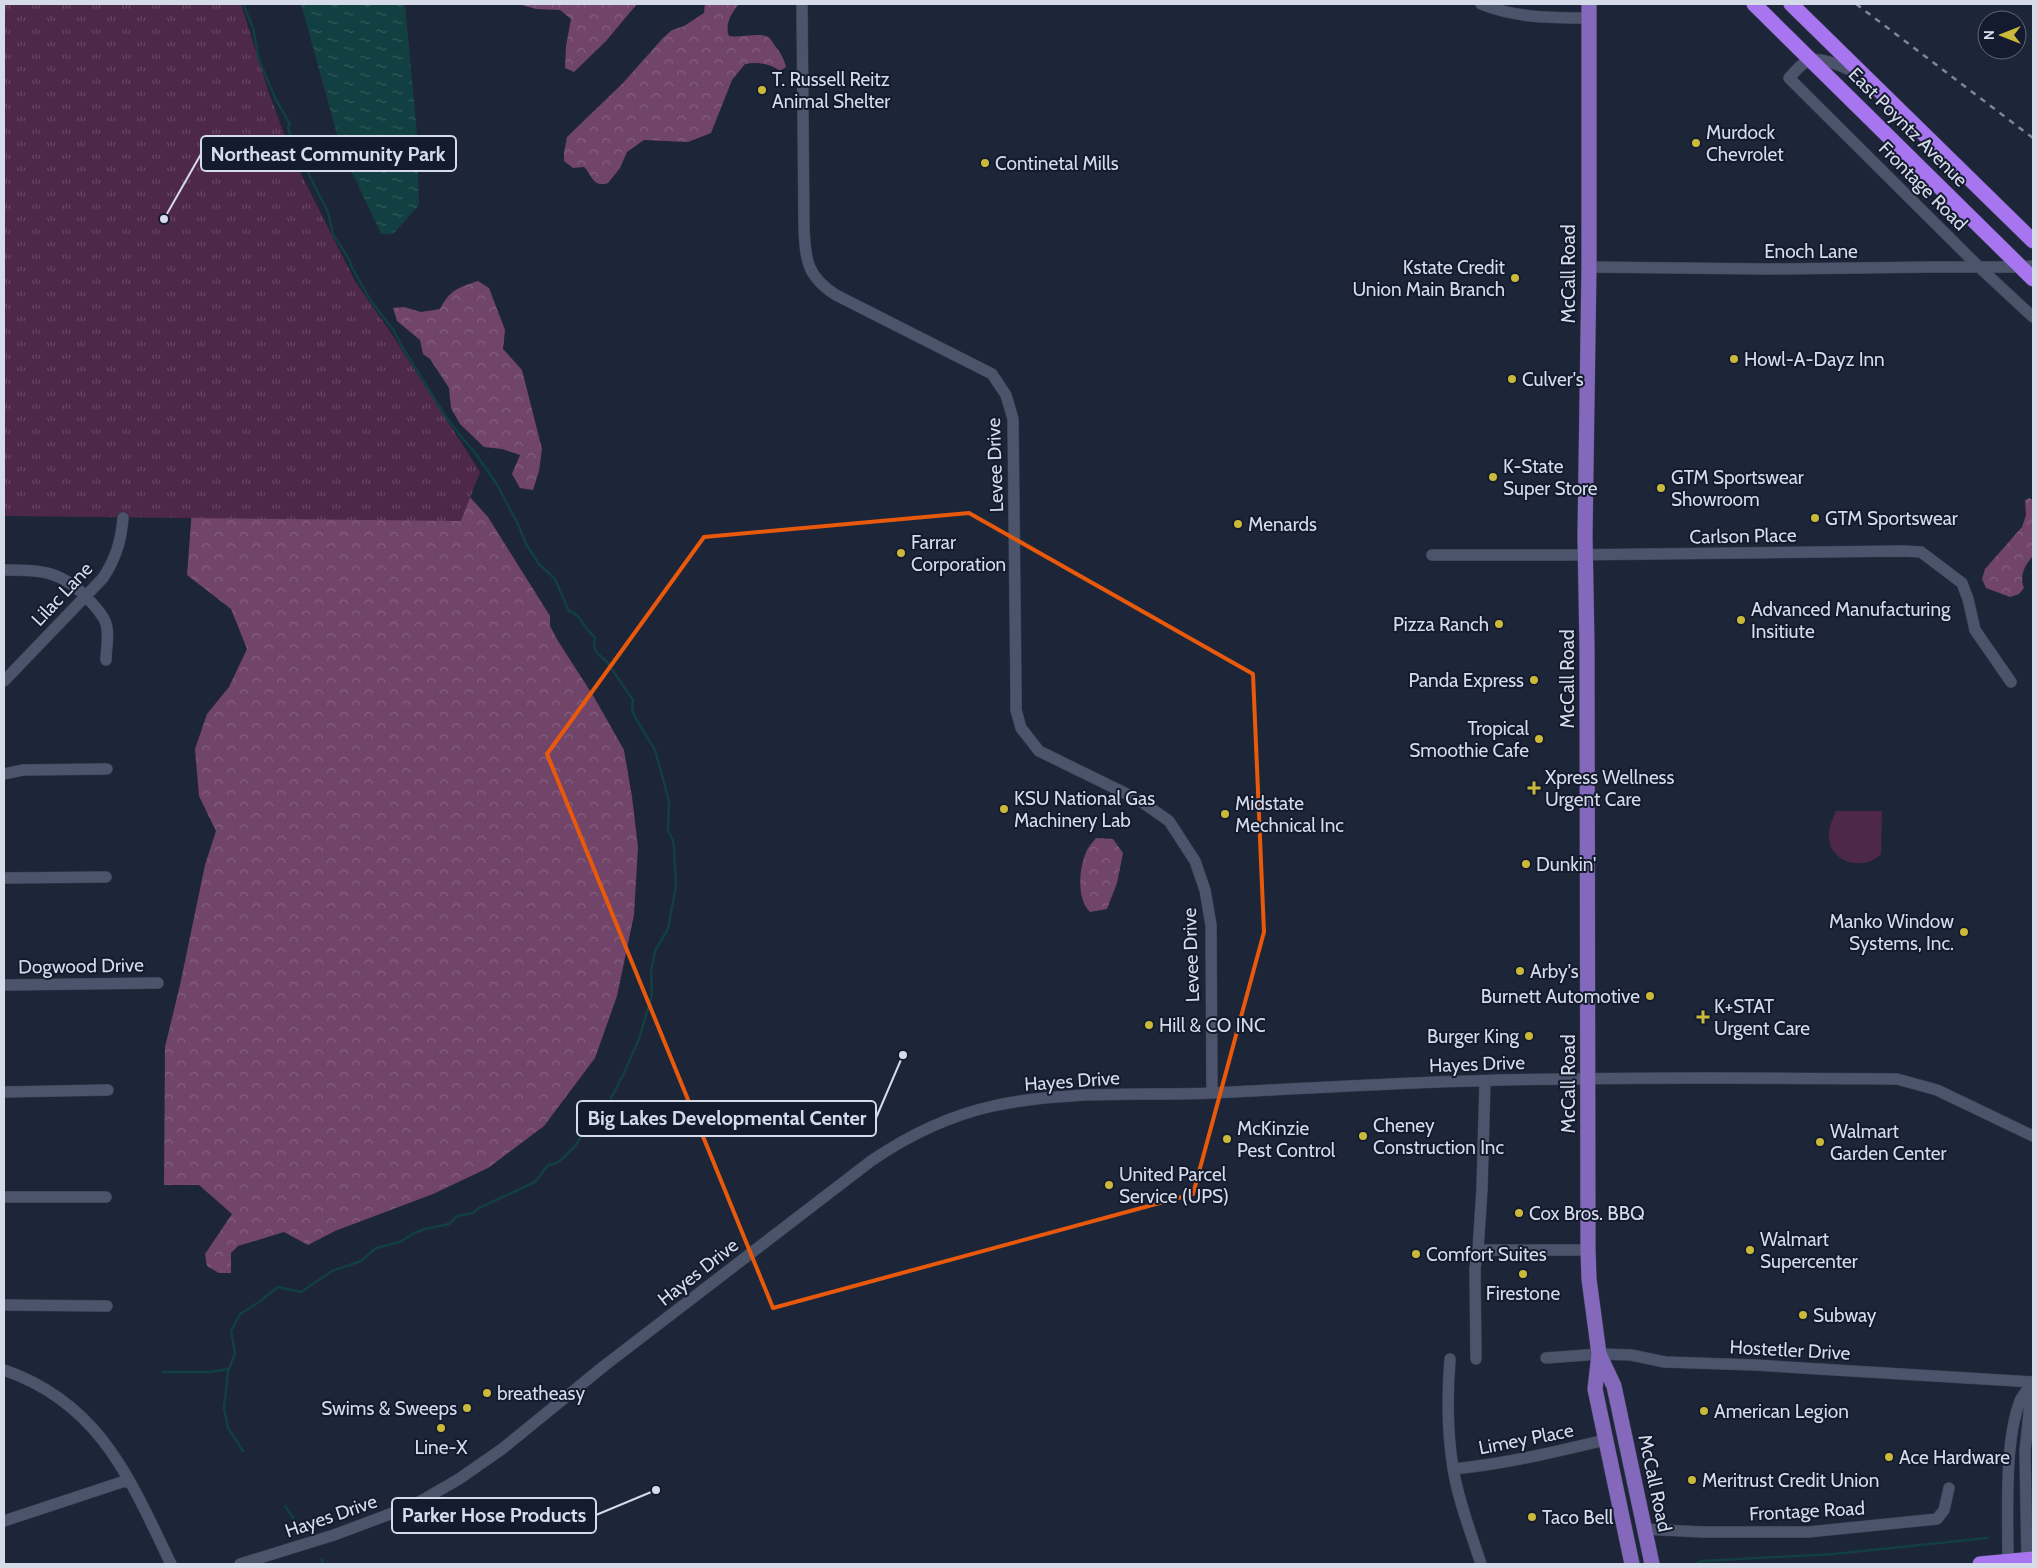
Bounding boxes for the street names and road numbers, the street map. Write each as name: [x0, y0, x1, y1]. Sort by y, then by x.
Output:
street label: East Poyntz Avenue: [1844, 63, 1973, 192]
street label: Frontage Road: [1874, 137, 1972, 235]
street label: McCall Road: [1557, 225, 1580, 323]
street label: Enoch Lane: [1764, 240, 1858, 263]
street label: Levee Drive: [982, 417, 1008, 513]
street label: Carlson Place: [1689, 524, 1797, 548]
street label: Lilac Lane: [27, 557, 98, 631]
street label: McCall Road: [1556, 630, 1579, 728]
street label: Levee Drive: [1178, 907, 1204, 1003]
street label: Dogwood Drive: [18, 953, 144, 979]
street label: McCall Road: [1557, 1035, 1580, 1133]
street label: Hayes Drive: [1429, 1051, 1526, 1077]
street label: Hayes Drive: [1023, 1066, 1121, 1096]
street label: Hayes Drive: [653, 1233, 743, 1311]
street label: Hostetler Drive: [1729, 1335, 1851, 1365]
street label: Limey Place: [1477, 1418, 1576, 1459]
street label: McCall Road: [1633, 1432, 1677, 1534]
street label: Hayes Drive: [282, 1489, 380, 1542]
street label: Frontage Road: [1748, 1496, 1866, 1526]

